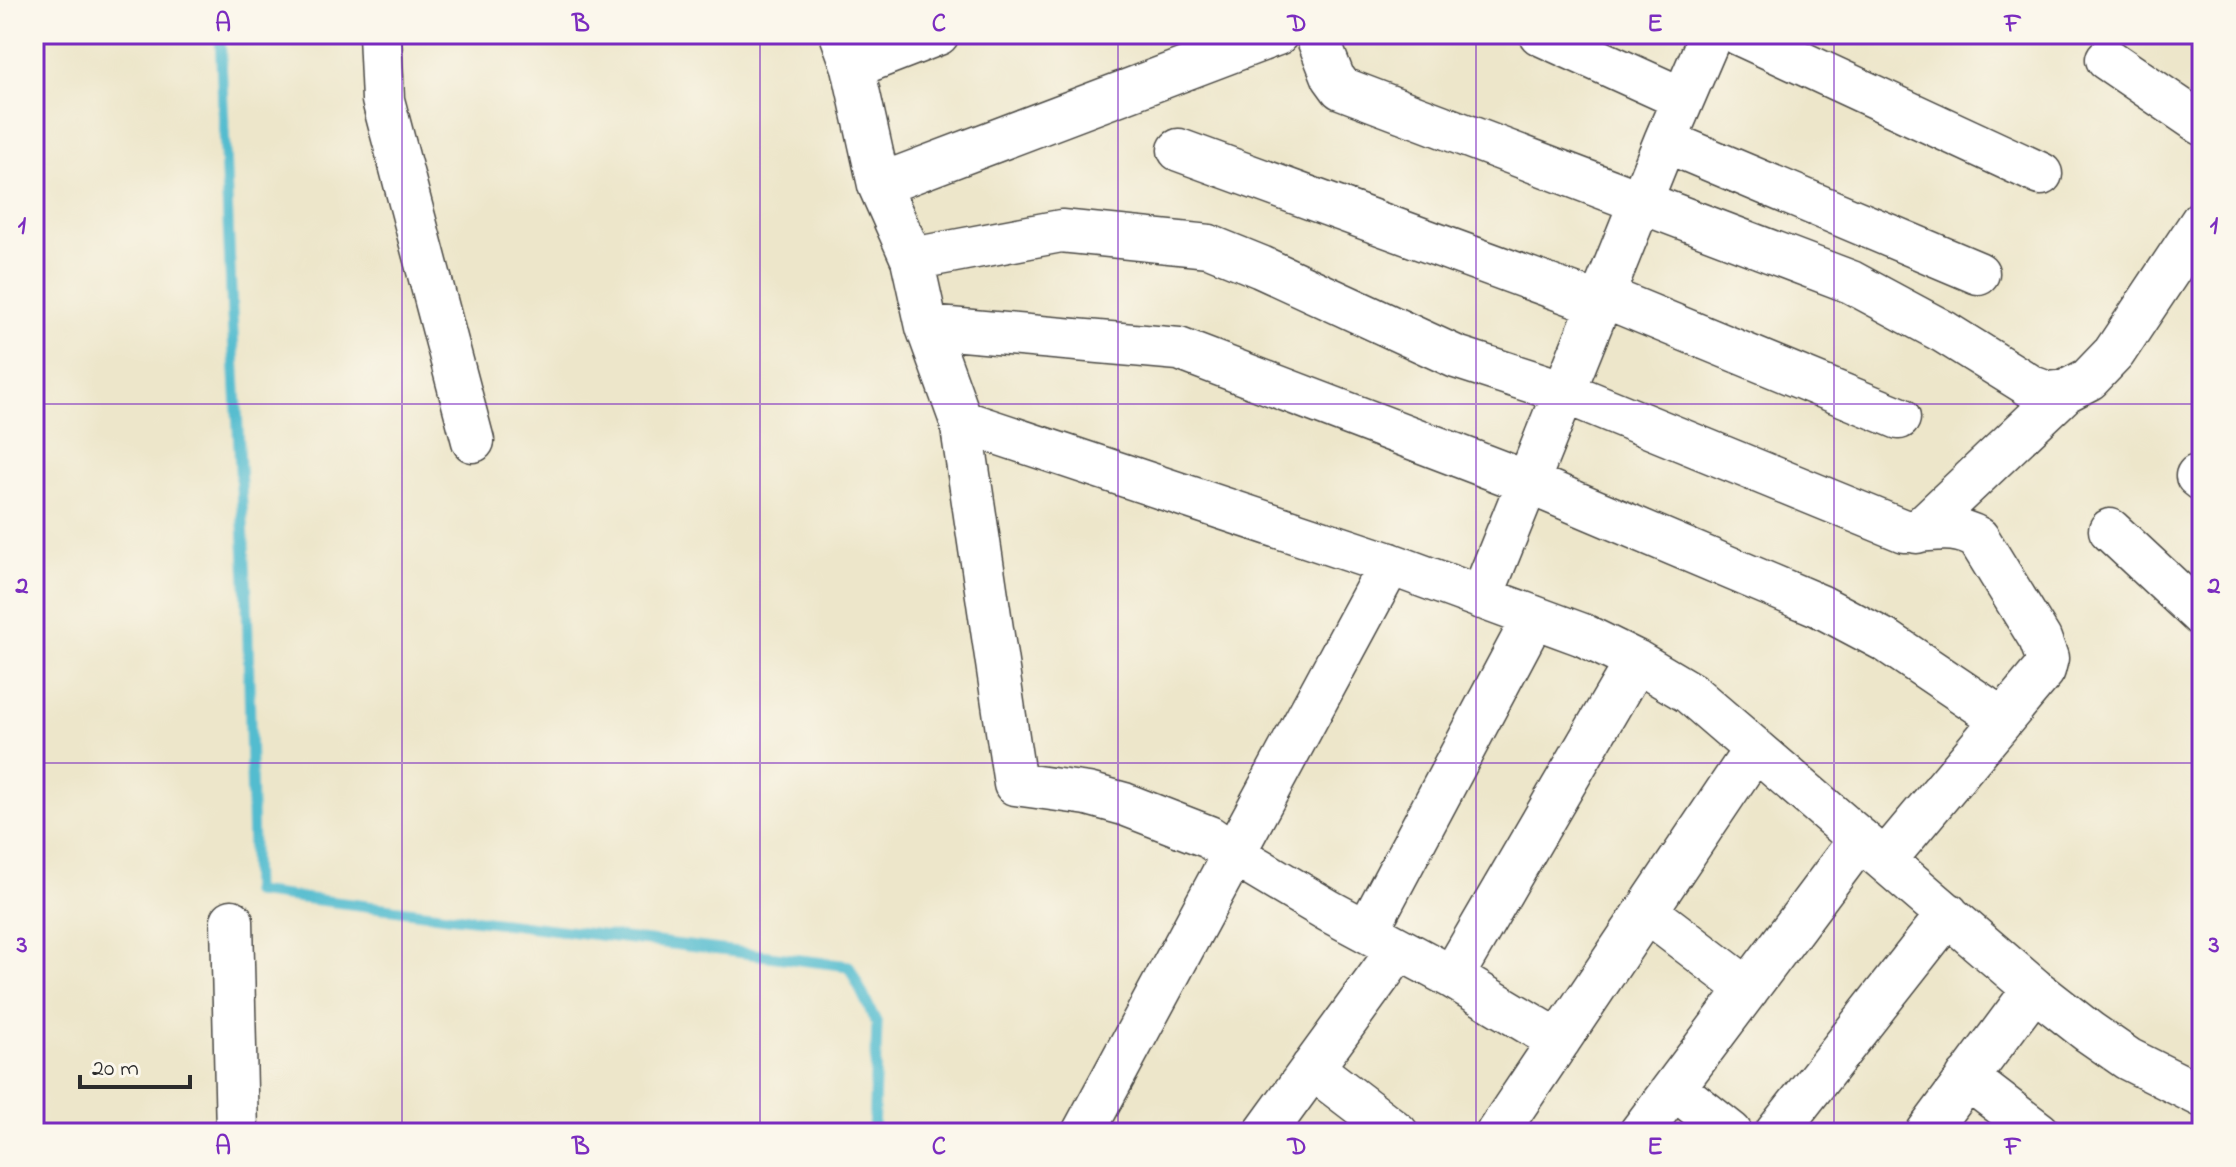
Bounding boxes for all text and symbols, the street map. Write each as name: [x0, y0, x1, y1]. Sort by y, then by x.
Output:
text: A: [215, 6, 231, 44]
text: B: [571, 6, 590, 44]
text: C: [932, 6, 946, 44]
text: D: [1286, 6, 1307, 44]
text: E: [1647, 6, 1663, 44]
text: F: [2003, 6, 2022, 44]
text: 1: [18, 208, 27, 246]
text: 1: [2210, 208, 2219, 246]
text: 2: [15, 568, 29, 606]
text: 2: [2207, 568, 2221, 606]
text: 3: [16, 927, 28, 965]
text: 3: [2208, 927, 2220, 965]
scale bar: [80, 1039, 190, 1089]
text: 20 m: [92, 1052, 139, 1087]
text: A: [215, 1129, 231, 1167]
text: B: [571, 1129, 590, 1167]
text: C: [932, 1129, 946, 1167]
text: D: [1286, 1129, 1307, 1167]
text: E: [1647, 1129, 1663, 1167]
text: F: [2003, 1129, 2022, 1167]

